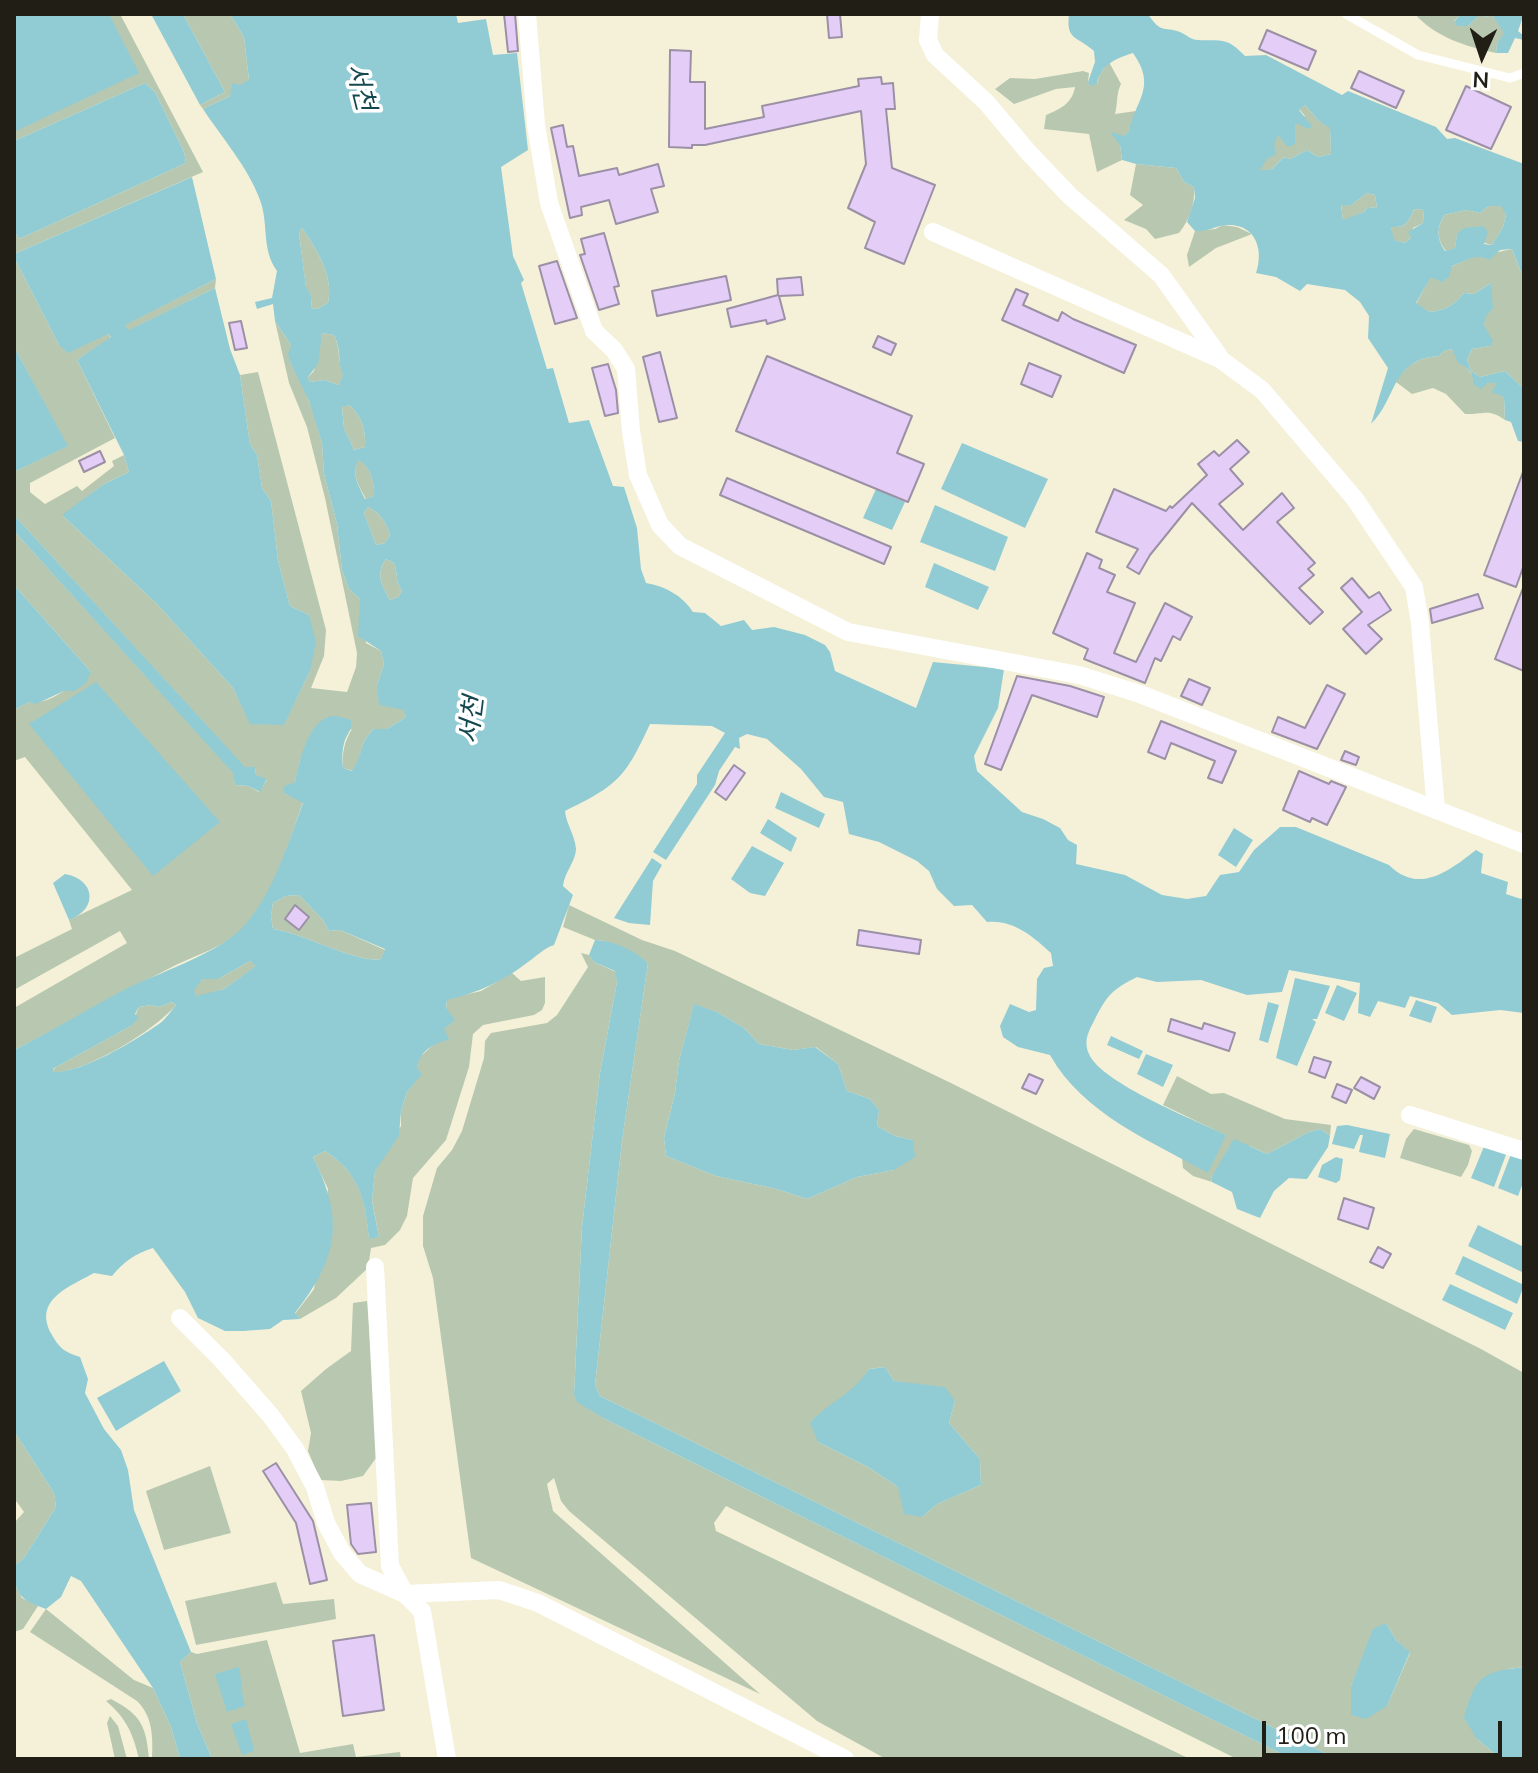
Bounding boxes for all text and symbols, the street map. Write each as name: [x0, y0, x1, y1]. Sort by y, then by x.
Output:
north arrow: [1442, 16, 1522, 96]
water label: 서천: [339, 60, 381, 114]
text: N: [1472, 66, 1490, 94]
water label: 서천: [454, 694, 490, 746]
scale bar: [1266, 1705, 1506, 1755]
text: 100 m: [1276, 1720, 1347, 1750]

